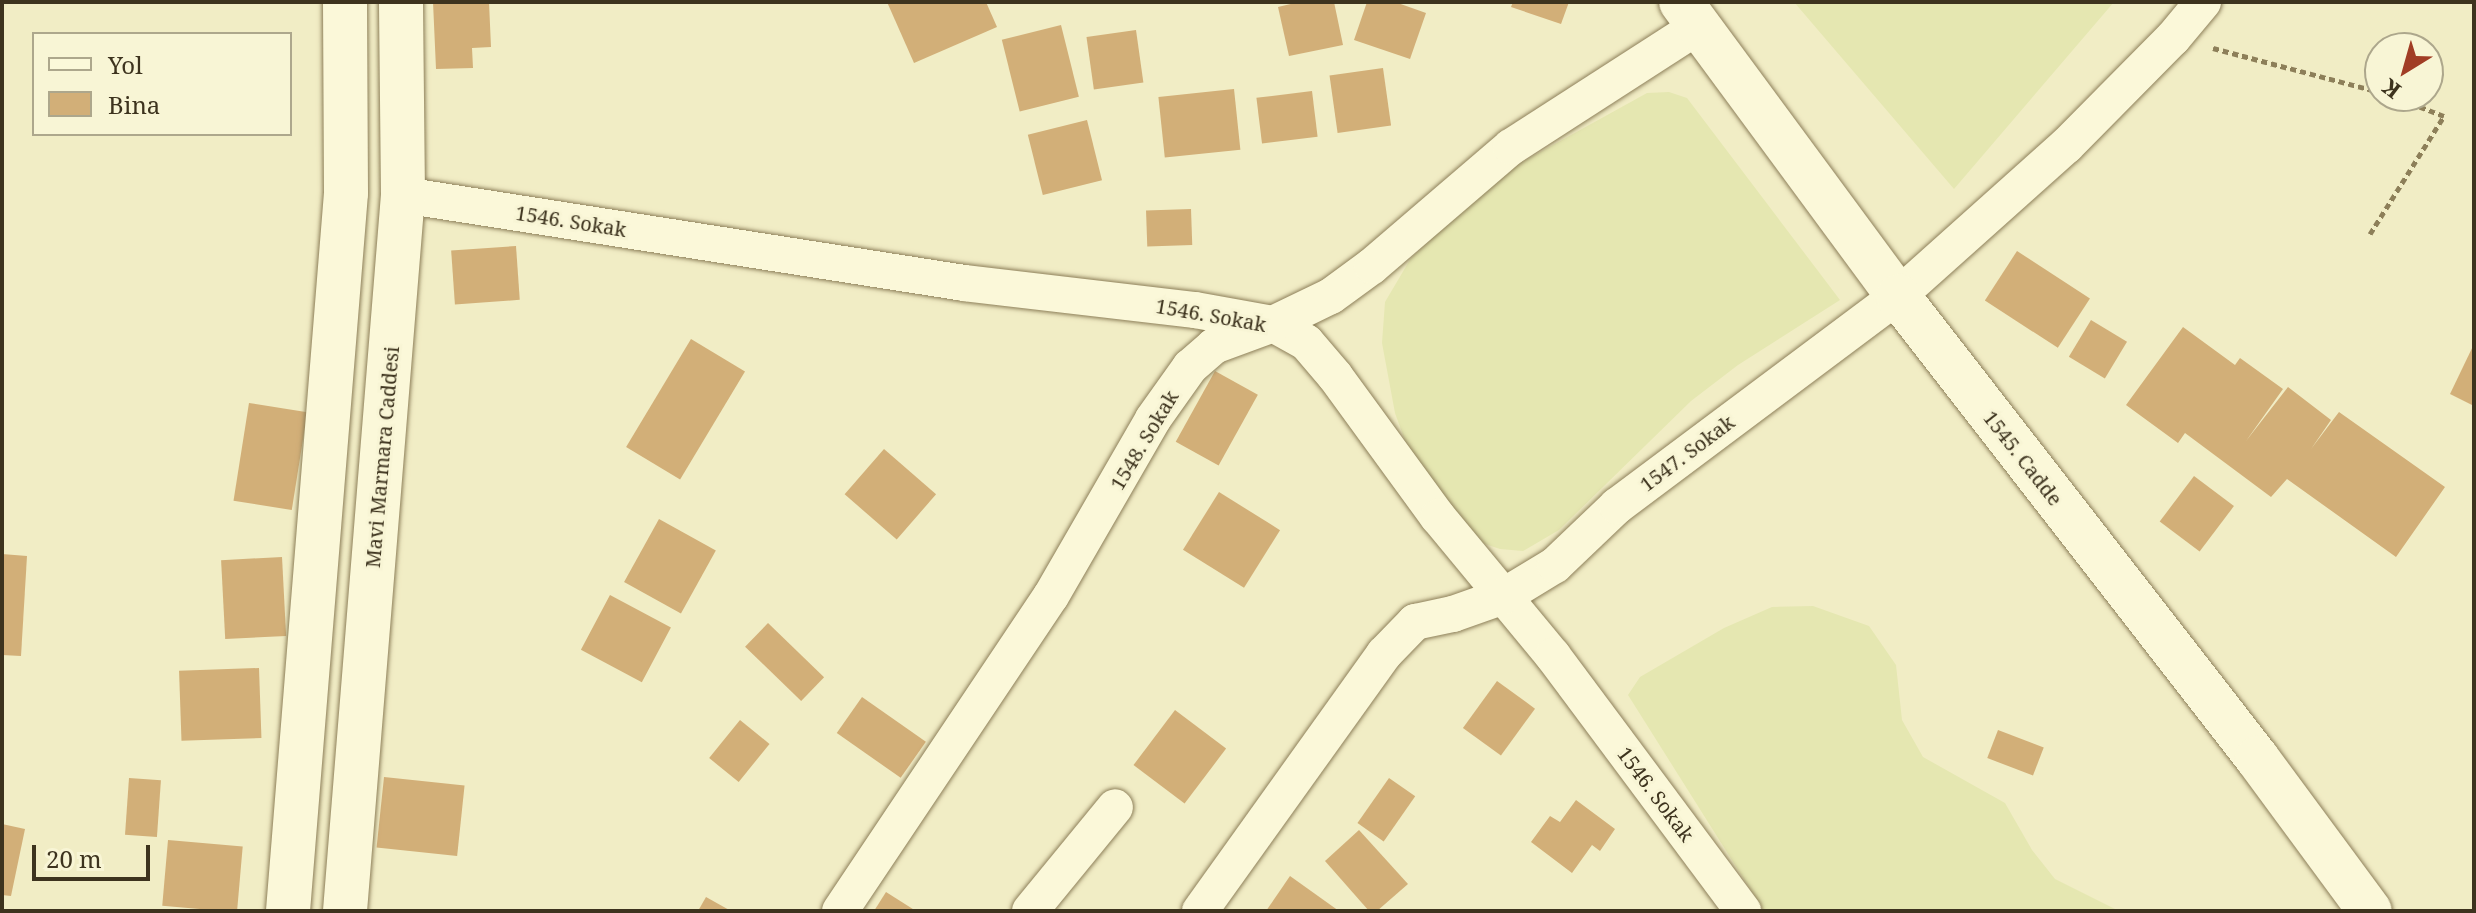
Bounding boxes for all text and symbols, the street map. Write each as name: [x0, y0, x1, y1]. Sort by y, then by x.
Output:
legend: [32, 32, 292, 136]
north arrow: [2364, 32, 2444, 112]
text: Yol: [108, 48, 143, 81]
text: K: [2375, 73, 2406, 106]
text: Bina: [108, 88, 160, 121]
street label: 1546. Sokak: [514, 200, 628, 242]
street label: 1546. Sokak: [1154, 293, 1268, 337]
street label: Mavi Marmara Caddesi: [360, 345, 404, 569]
street label: 1548. Sokak: [1105, 386, 1183, 494]
street label: 1545. Cadde: [1979, 406, 2067, 510]
street label: 1547. Sokak: [1635, 410, 1739, 496]
street label: 1546. Sokak: [1613, 742, 1699, 846]
scale bar: [36, 829, 154, 879]
text: 20 m: [46, 842, 102, 875]

